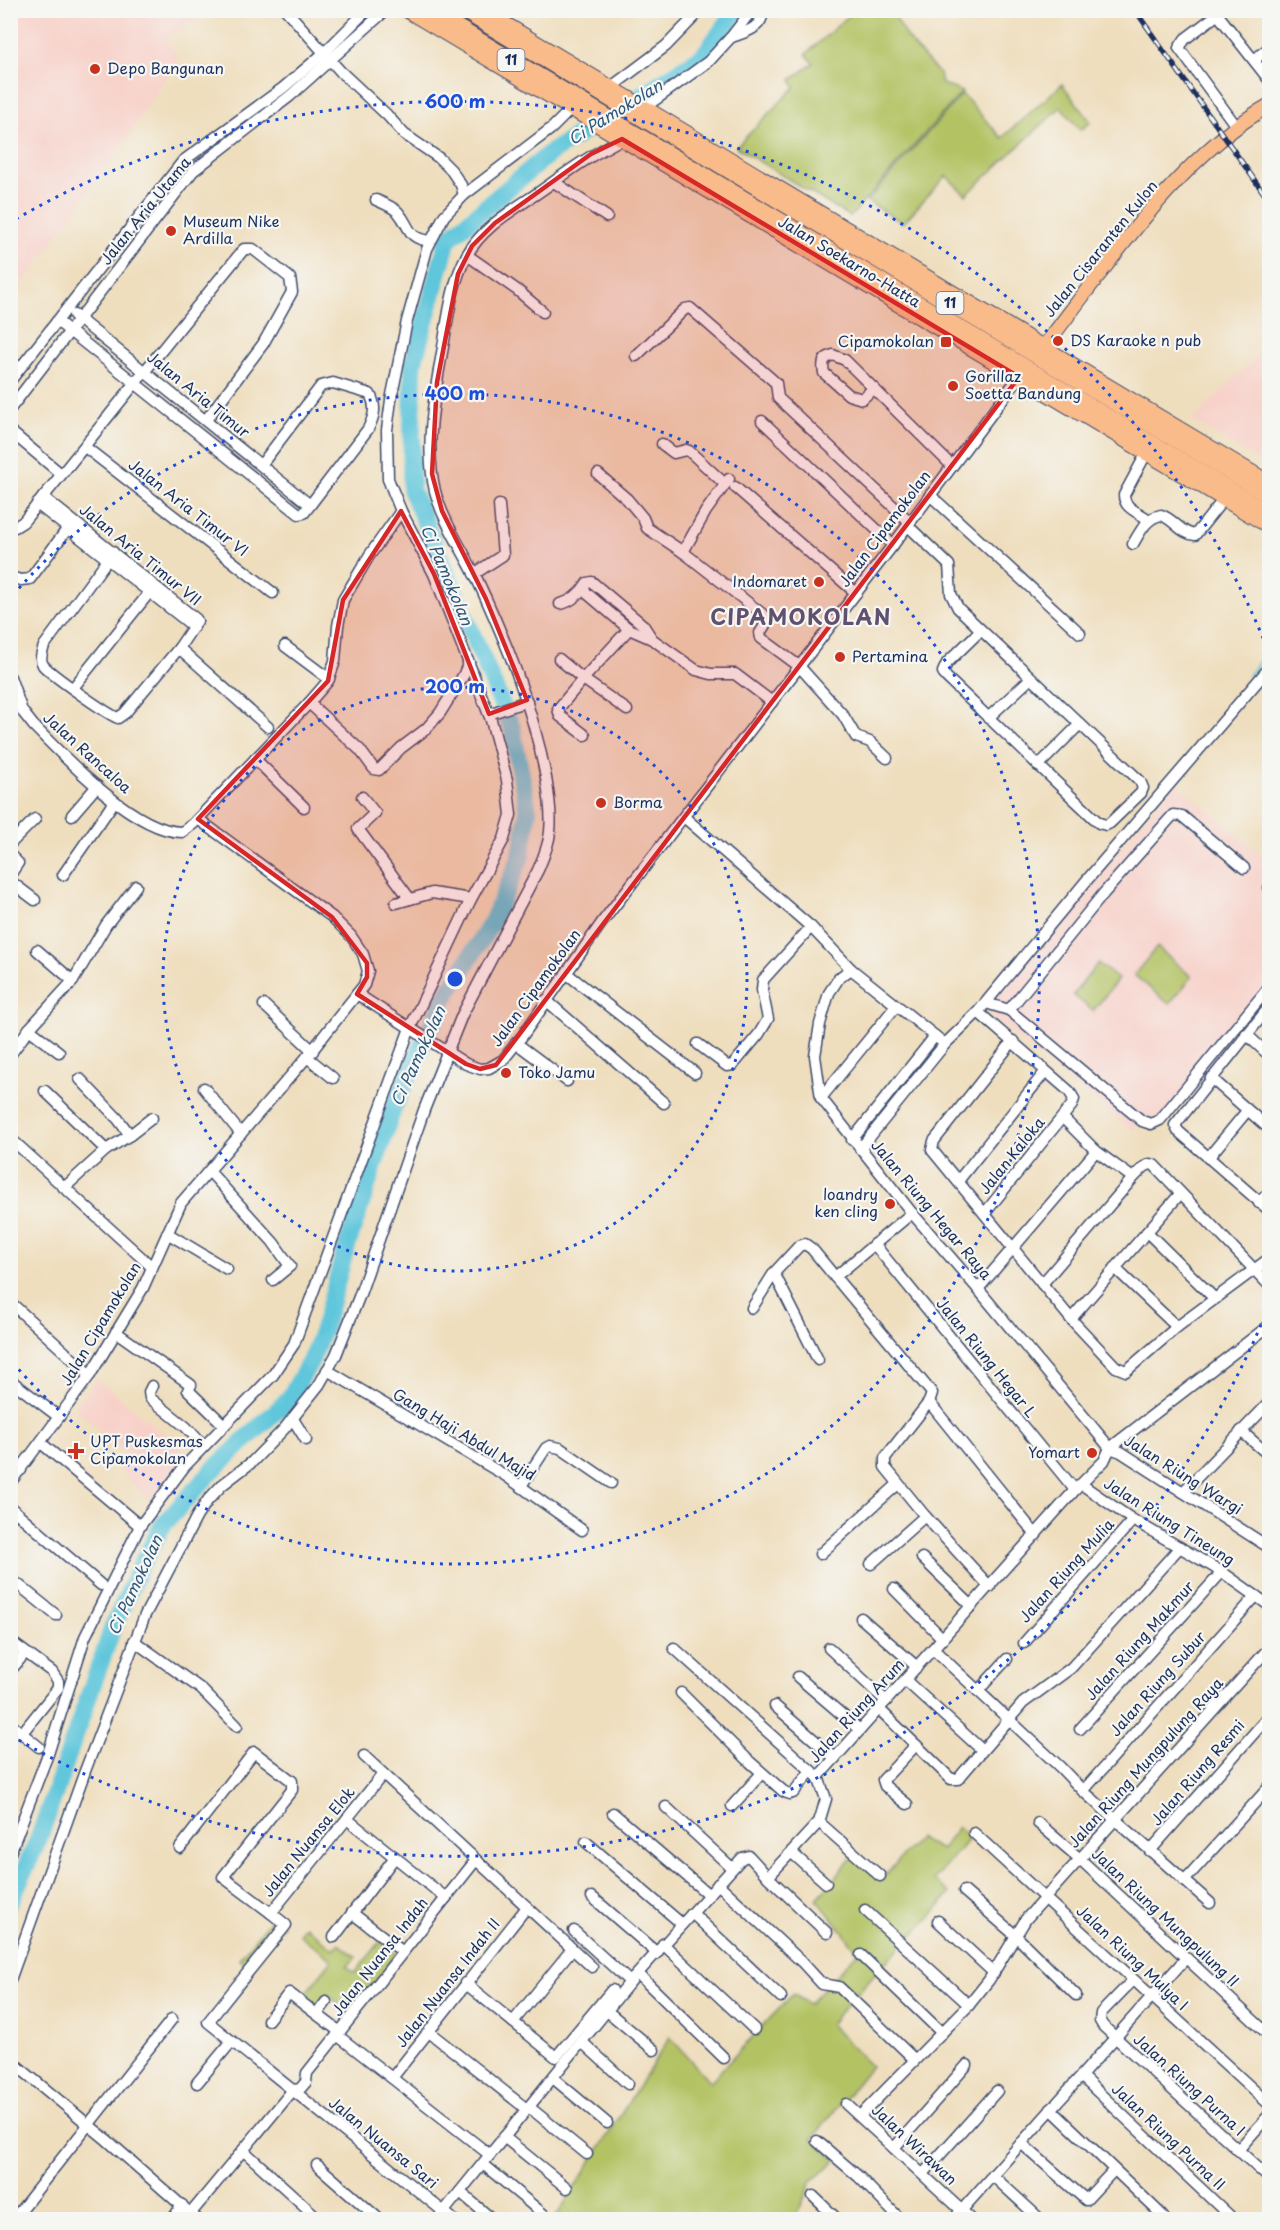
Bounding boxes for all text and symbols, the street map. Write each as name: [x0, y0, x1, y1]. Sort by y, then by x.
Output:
road number: 11: [498, 49, 524, 71]
place label: Depo Bangunan: [107, 56, 224, 79]
marker: Depo Bangunan: [88, 62, 102, 76]
water label: Ci Pamokolan: [563, 72, 667, 150]
text: 600 m: [424, 87, 486, 114]
street label: Jalan Aria Utama: [94, 151, 196, 269]
street label: Jalan Cisaranten Kulon: [1037, 175, 1162, 321]
place label: Museum Nike Ardilla: [183, 209, 280, 249]
street label: Jalan Soekarno-Hatta: [774, 209, 926, 313]
marker: Museum Nike Ardilla: [164, 224, 178, 238]
road number: 11: [936, 292, 964, 314]
place label: DS Karaoke n pub: [1070, 328, 1201, 351]
place label: Cipamokolan: [838, 329, 934, 352]
marker: DS Karaoke n pub: [1051, 334, 1065, 348]
marker: Cipamokolan: [939, 335, 953, 349]
street label: Jalan Aria Timur: [142, 345, 255, 443]
place label: Gorillaz Soetta Bandung: [965, 364, 1081, 404]
text: 400 m: [425, 379, 485, 406]
marker: Gorillaz Soetta Bandung: [946, 379, 960, 393]
street label: Jalan Aria Timur VI: [124, 453, 254, 561]
street label: Jalan Cipamokolan: [832, 465, 935, 591]
street label: Jalan Aria Timur VII: [75, 497, 207, 610]
water label: Ci Pamokolan: [416, 521, 480, 630]
place label: Indomaret: [732, 569, 807, 592]
marker: Indomaret: [812, 575, 826, 589]
district label: CIPAMOKOLAN: [710, 600, 892, 632]
place label: Pertamina: [852, 644, 928, 667]
marker: Pertamina: [833, 650, 847, 664]
text: 200 m: [425, 672, 485, 699]
street label: Jalan Rancaloa: [39, 706, 138, 798]
place label: Borma: [613, 790, 663, 813]
marker: Borma: [594, 796, 608, 810]
street label: Jalan Cipamokolan: [484, 923, 585, 1051]
centre of rings: [445, 969, 465, 989]
water label: Ci Pamokolan: [384, 1001, 451, 1109]
place label: Toko Jamu: [518, 1060, 595, 1083]
marker: Toko Jamu: [499, 1066, 513, 1080]
street label: Jalan Kaloka: [972, 1111, 1049, 1199]
street label: Jalan Riung Hegar Raya: [867, 1134, 998, 1285]
place label: loandry ken cling: [815, 1182, 878, 1222]
marker: loandry ken cling: [883, 1197, 897, 1211]
street label: Jalan Cipamokolan: [54, 1257, 146, 1389]
street label: Jalan Riung Hegar L: [932, 1292, 1043, 1422]
street label: Gang Haji Abdul Majid: [389, 1382, 541, 1486]
street label: Jalan Riung Wargi: [1120, 1428, 1248, 1520]
place label: UPT Puskesmas Cipamokolan: [90, 1429, 203, 1469]
place label: Yomart: [1028, 1440, 1080, 1463]
marker: UPT Puskesmas Cipamokolan: [67, 1442, 85, 1460]
marker: Yomart: [1085, 1446, 1099, 1460]
street label: Jalan Riung Tineung: [1100, 1471, 1240, 1570]
street label: Jalan Riung Mulia: [1013, 1512, 1119, 1627]
water label: Ci Pamokolan: [101, 1530, 168, 1638]
street label: Jalan Riung Makmur: [1079, 1575, 1199, 1705]
street label: Jalan Riung Subur: [1103, 1625, 1211, 1741]
street label: Jalan Riung Arum: [803, 1653, 909, 1767]
street label: Jalan Riung Mungpulung Raya: [1062, 1671, 1228, 1852]
street label: Jalan Riung Resmi: [1144, 1714, 1249, 1830]
street label: Jalan Nuansa Elok: [256, 1780, 360, 1901]
street label: Jalan Riung Mungpulung II: [1087, 1842, 1245, 1992]
street label: Jalan Nuansa Indah: [325, 1892, 433, 2020]
street label: Jalan Riung Mulya I: [1072, 1899, 1194, 2015]
street label: Jalan Nuansa Indah II: [389, 1913, 505, 2052]
street label: Jalan Riung Purna I: [1129, 2027, 1251, 2140]
street label: Jalan Riung Purna II: [1107, 2077, 1231, 2195]
street label: Jalan Nuansa Sari: [324, 2090, 444, 2193]
street label: Jalan Wirawan: [867, 2098, 963, 2190]

